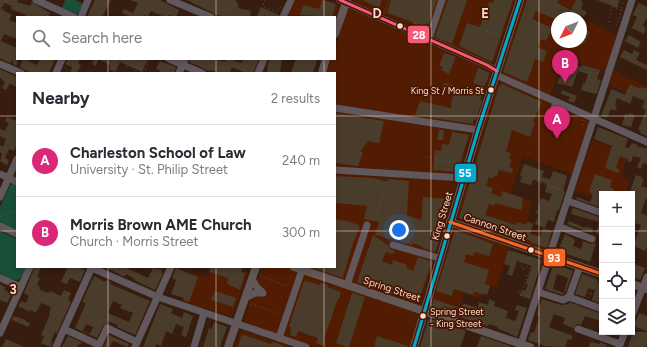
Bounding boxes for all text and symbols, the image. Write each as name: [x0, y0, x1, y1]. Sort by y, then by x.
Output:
text: D: [372, 6, 382, 21]
text: E: [481, 6, 489, 21]
north arrow: [551, 12, 587, 48]
search box: [16, 16, 336, 60]
unlabelled marker: [395, 21, 405, 31]
line badge: 28: [407, 25, 430, 44]
icon: search: [30, 27, 52, 49]
text: Search here: [62, 29, 142, 47]
text: 28: [412, 29, 426, 42]
pin: B: [552, 50, 578, 83]
place label: King St / Morris St: [411, 85, 485, 96]
marker: King St / Morris St: [486, 85, 496, 95]
text: Nearby: [32, 88, 90, 108]
text: 2 results: [271, 91, 320, 106]
pin: A: [544, 106, 570, 139]
text: Charleston School of Law: [70, 144, 246, 162]
text: A: [40, 153, 50, 168]
text: 240 m: [282, 153, 320, 168]
text: University · St. Philip Street: [70, 162, 228, 177]
line badge: 55: [454, 163, 477, 183]
text: 55: [459, 167, 471, 180]
street label: King Street: [428, 190, 456, 242]
map controls: [599, 191, 635, 335]
button: +: [599, 191, 635, 227]
street label: Cannon Street: [462, 210, 528, 244]
text: Morris Brown AME Church: [70, 216, 252, 234]
your location: [389, 220, 409, 240]
text: B: [41, 225, 49, 240]
text: 300 m: [282, 225, 320, 240]
button: −: [599, 227, 635, 263]
unlabelled marker: [442, 231, 452, 241]
text: Church · Morris Street: [70, 234, 198, 249]
unlabelled marker: [526, 245, 536, 255]
line badge: 93: [543, 248, 566, 267]
text: 93: [548, 252, 560, 265]
button: locate: [599, 263, 635, 299]
street label: Spring Street: [362, 274, 423, 304]
text: 3: [9, 282, 17, 297]
button: layers: [599, 299, 635, 335]
place label: Spring Street - King Street: [430, 306, 484, 329]
marker: Spring Street - King Street: [418, 311, 428, 321]

